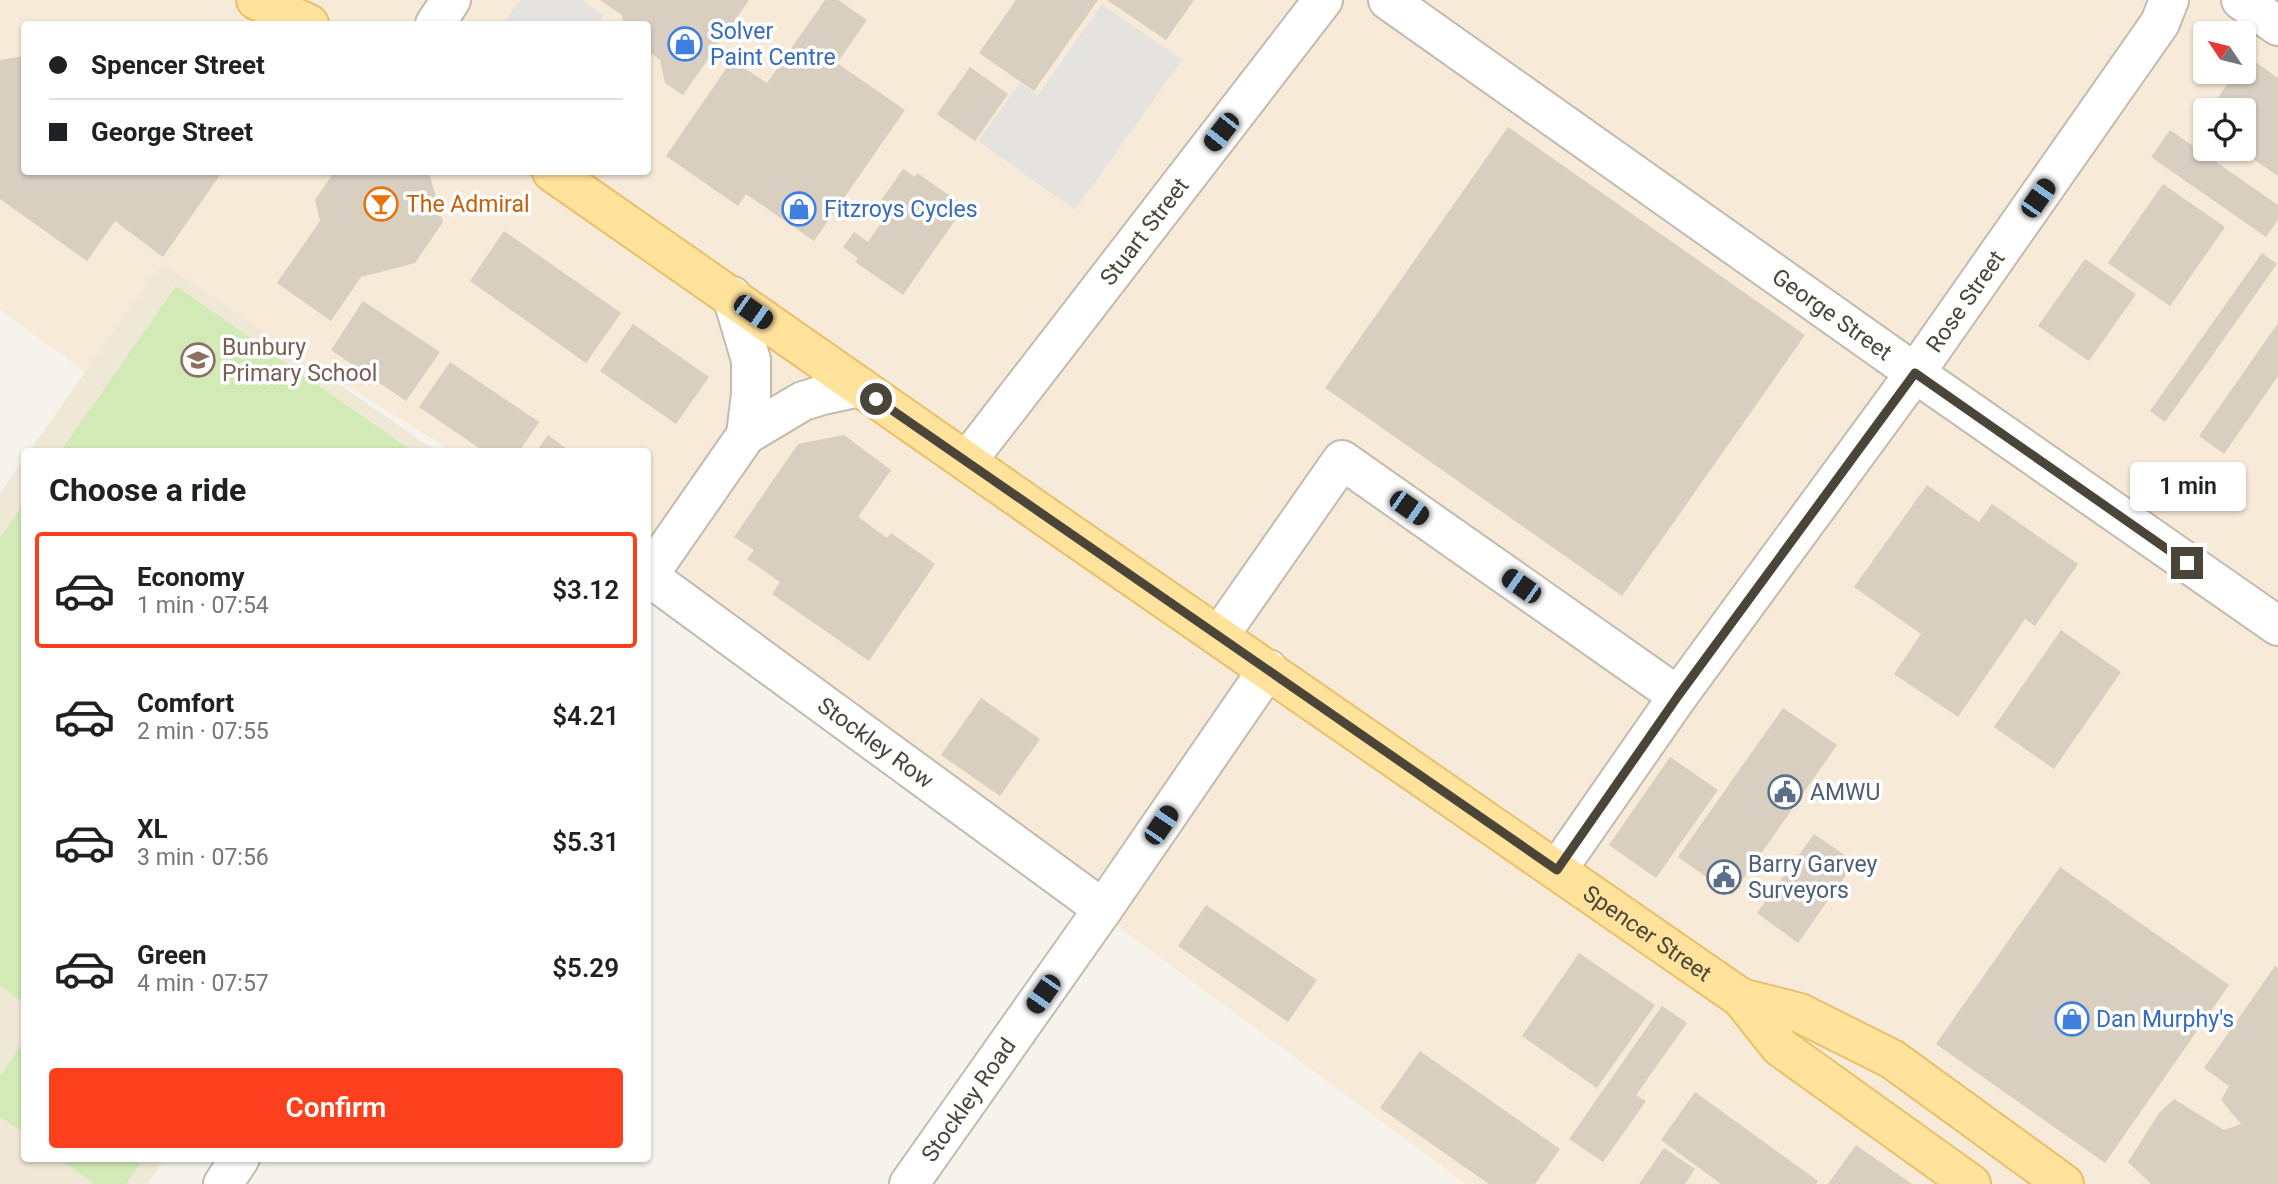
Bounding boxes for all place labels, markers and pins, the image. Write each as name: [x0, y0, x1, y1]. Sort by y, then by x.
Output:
place label: Solver Paint Centre: [710, 18, 836, 71]
shop icon: Solver Paint Centre: [666, 25, 704, 63]
bar icon: The Admiral: [362, 185, 400, 223]
shop icon: Fitzroys Cycles: [780, 190, 818, 228]
place label: The Admiral: [406, 191, 529, 218]
place label: Fitzroys Cycles: [824, 196, 978, 223]
place label: Bunbury Primary School: [222, 334, 377, 387]
school or university icon: Bunbury Primary School: [179, 341, 217, 379]
public building icon: AMWU: [1766, 773, 1804, 811]
place label: AMWU: [1810, 779, 1880, 806]
place label: Barry Garvey Surveyors: [1748, 851, 1877, 904]
public building icon: Barry Garvey Surveyors: [1705, 858, 1743, 896]
shop icon: Dan Murphy's: [2053, 1000, 2091, 1038]
place label: Dan Murphy's: [2096, 1006, 2234, 1033]

